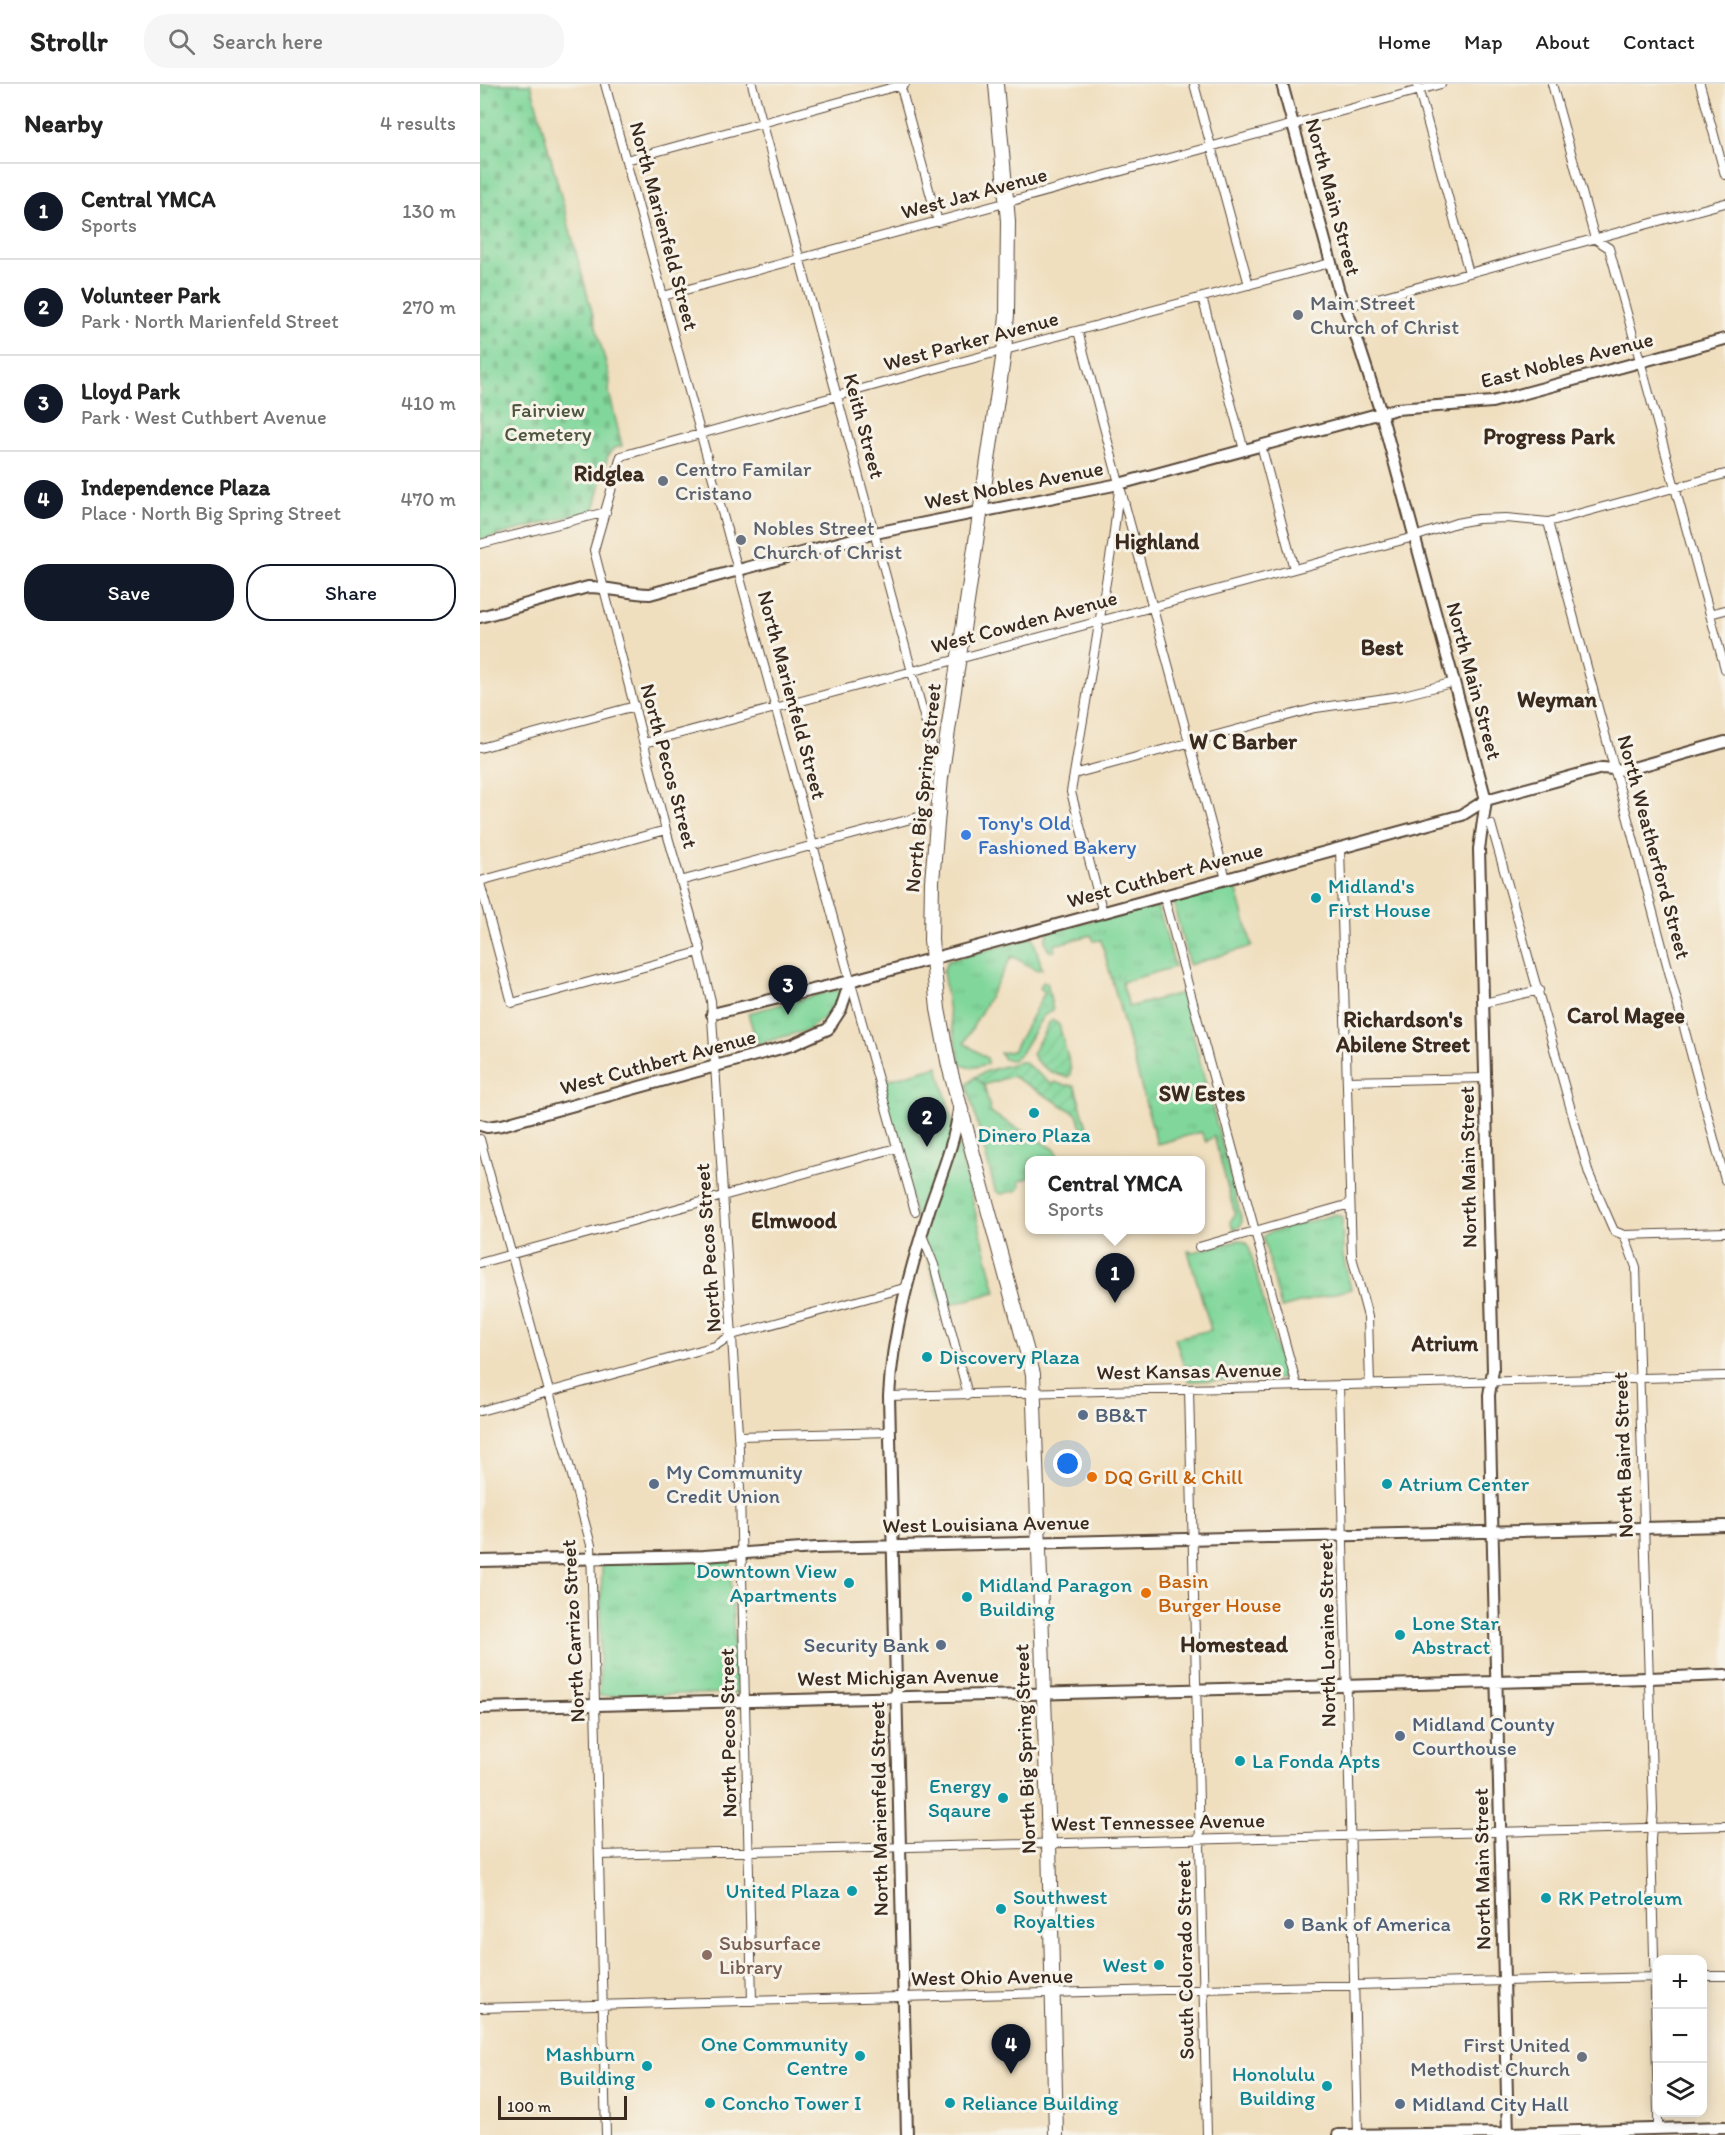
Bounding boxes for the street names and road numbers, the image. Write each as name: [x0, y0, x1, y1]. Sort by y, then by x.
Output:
street label: North Main Street: [1300, 115, 1367, 278]
street label: North Marienfeld Street: [625, 119, 704, 333]
street label: West Jax Avenue: [898, 161, 1050, 224]
street label: West Parker Avenue: [881, 305, 1061, 376]
street label: East Nobles Avenue: [1478, 326, 1656, 393]
street label: Keith Street: [838, 371, 891, 481]
street label: West Nobles Avenue: [922, 455, 1106, 514]
street label: West Cowden Avenue: [928, 585, 1120, 658]
street label: North Marienfeld Street: [753, 588, 832, 802]
street label: North Main Street: [1441, 599, 1508, 762]
street label: North Pecos Street: [635, 681, 704, 851]
street label: North Big Spring Street: [899, 682, 946, 894]
street label: North Weatherford Street: [1613, 732, 1696, 962]
street label: West Cuthbert Avenue: [1064, 836, 1266, 913]
street label: West Cuthbert Avenue: [557, 1023, 759, 1100]
street label: North Main Street: [1454, 1086, 1481, 1248]
street label: North Pecos Street: [689, 1163, 726, 1333]
street label: West Kansas Avenue: [1096, 1356, 1282, 1385]
street label: North Baird Street: [1607, 1371, 1638, 1538]
street label: West Louisiana Avenue: [882, 1509, 1090, 1538]
street label: North Carrizo Street: [555, 1539, 590, 1723]
street label: North Loraine Street: [1312, 1542, 1341, 1728]
street label: North Big Spring Street: [1008, 1643, 1041, 1854]
street label: North Pecos Street: [714, 1648, 741, 1818]
street label: West Michigan Avenue: [797, 1662, 999, 1691]
street label: North Marienfeld Street: [864, 1701, 893, 1917]
street label: North Main Street: [1468, 1788, 1495, 1950]
street label: West Tennessee Avenue: [1051, 1807, 1265, 1836]
street label: South Colorado Street: [1170, 1860, 1199, 2060]
street label: West Ohio Avenue: [911, 1963, 1073, 1990]

